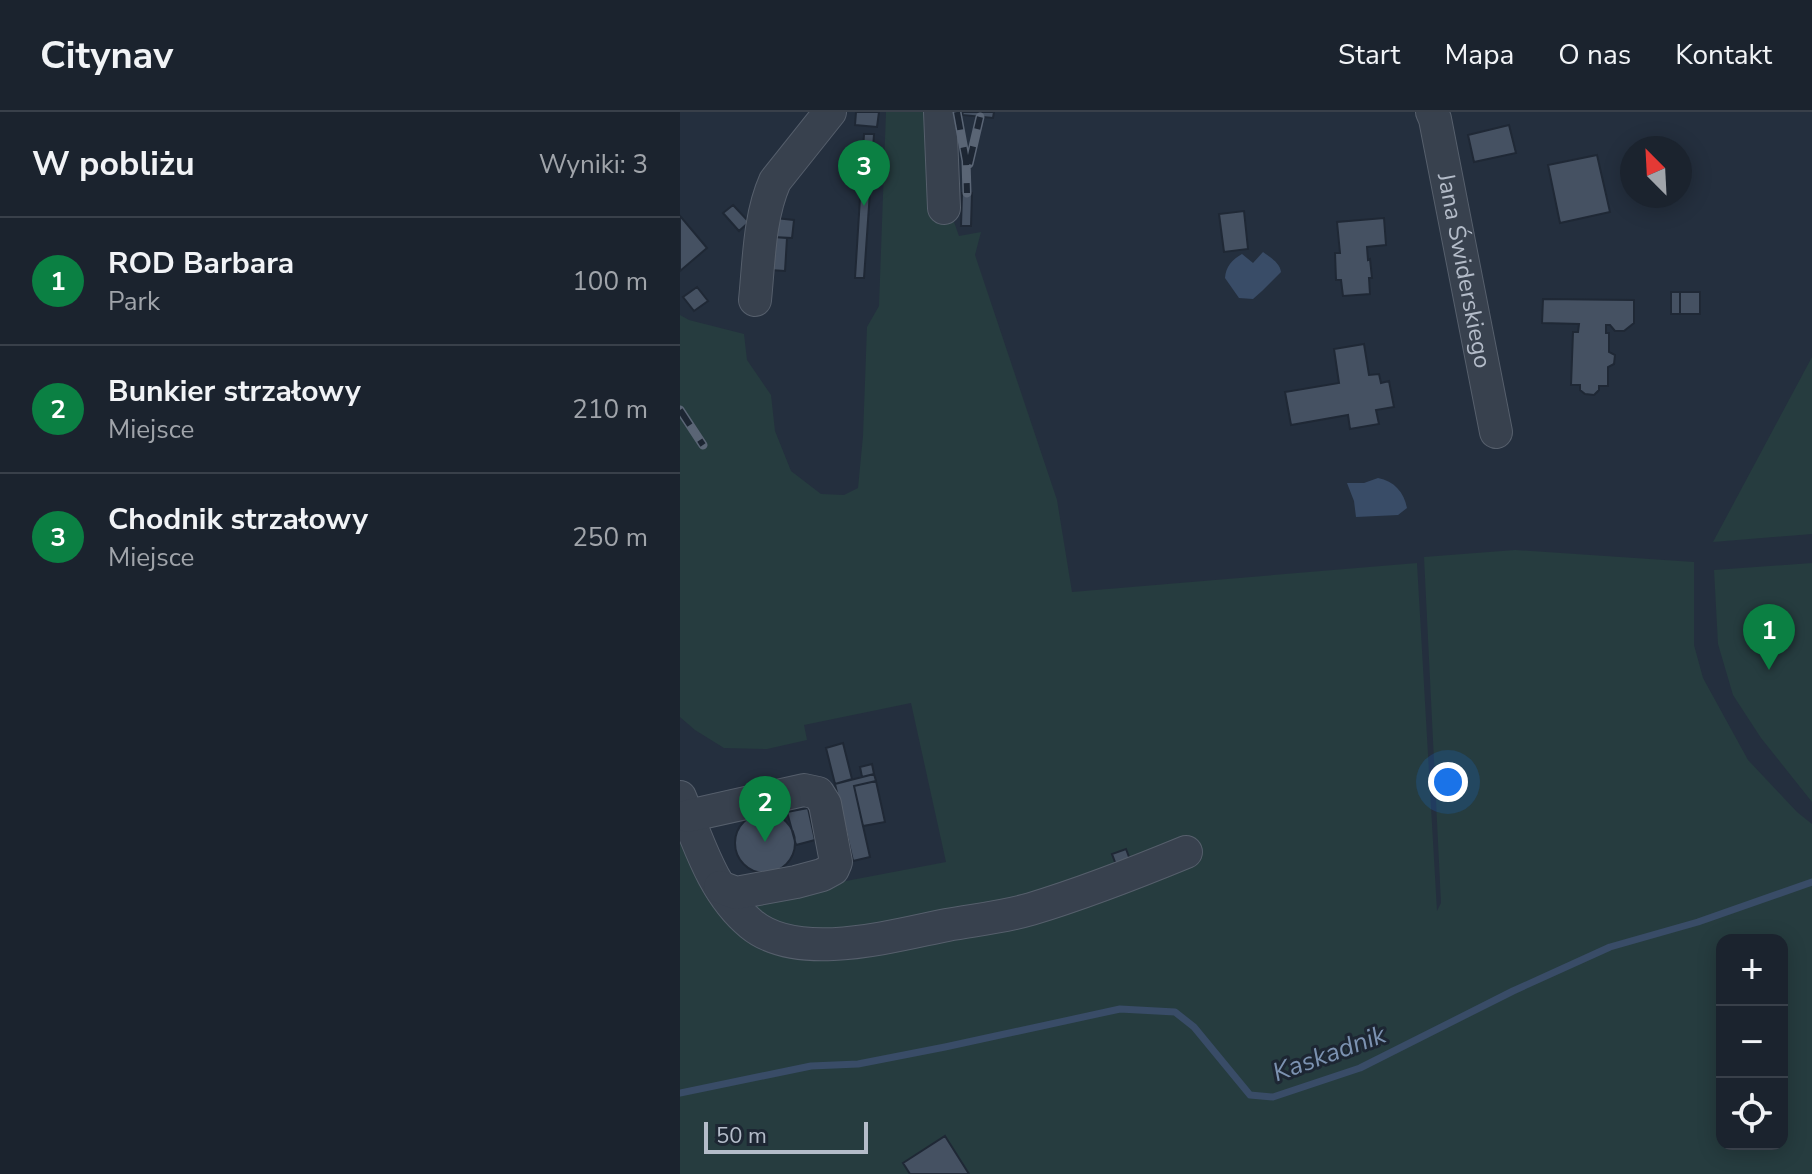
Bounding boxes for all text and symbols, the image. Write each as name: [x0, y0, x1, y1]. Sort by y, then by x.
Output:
text: Citynav: [40, 30, 173, 81]
text: Start: [1338, 36, 1400, 74]
text: Mapa: [1444, 36, 1514, 74]
text: O nas: [1558, 36, 1631, 74]
text: Kontakt: [1675, 36, 1772, 74]
north arrow: [1620, 136, 1692, 208]
pin: 3: [838, 140, 890, 206]
text: W pobliżu: [32, 141, 195, 187]
text: Wyniki: 3: [539, 147, 648, 182]
street label: Jana Świderskiego: [1430, 169, 1499, 371]
text: ROD Barbara: [108, 243, 294, 284]
text: 1: [50, 264, 66, 299]
text: 100 m: [572, 264, 648, 299]
text: Park: [108, 284, 160, 319]
text: Bunkier strzałowy: [108, 371, 361, 412]
text: 2: [50, 392, 66, 427]
text: 210 m: [572, 392, 648, 427]
text: Miejsce: [108, 412, 194, 447]
text: Chodnik strzałowy: [108, 499, 368, 540]
text: 3: [50, 520, 66, 555]
text: 250 m: [572, 520, 648, 555]
text: Miejsce: [108, 540, 194, 575]
pin: 1: [1743, 604, 1795, 670]
your location: [1428, 762, 1468, 802]
pin: 2: [739, 776, 791, 842]
map controls: [1716, 934, 1788, 1150]
button: +: [1716, 934, 1788, 1006]
button: −: [1716, 1006, 1788, 1078]
water label: Kaskadnik: [1268, 1016, 1392, 1090]
button: locate: [1716, 1078, 1788, 1150]
scale bar: [704, 1118, 868, 1154]
text: 50 m: [716, 1121, 767, 1151]

